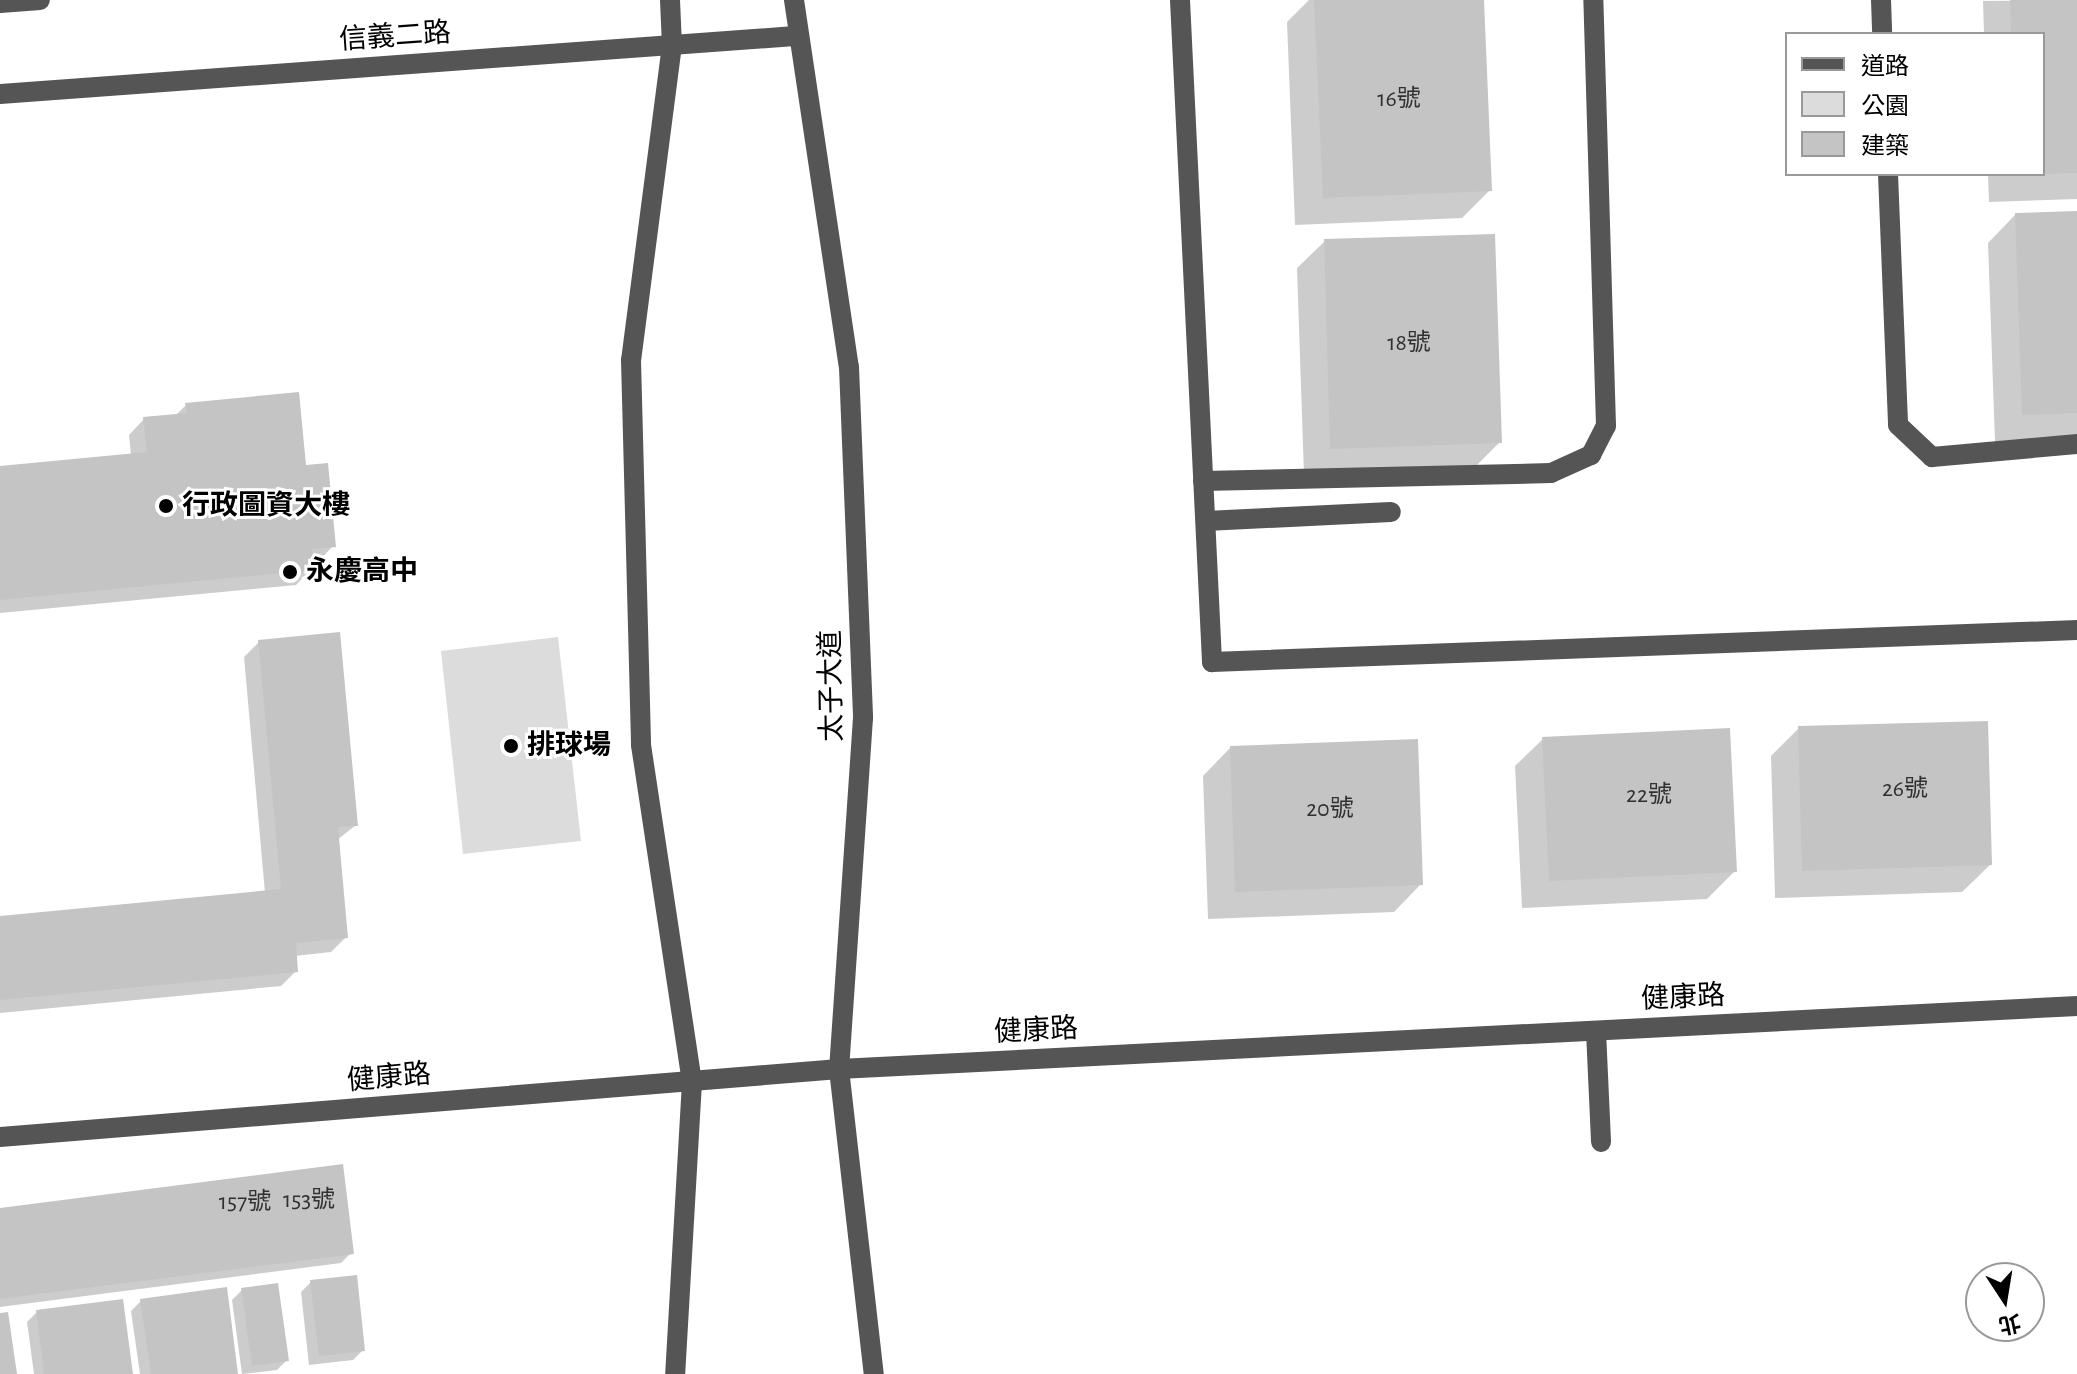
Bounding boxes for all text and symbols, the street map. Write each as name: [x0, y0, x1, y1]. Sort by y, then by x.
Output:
street label: 信義二路: [338, 16, 452, 58]
legend: [1785, 32, 2045, 176]
text: 道路: [1861, 55, 1909, 79]
house number: 16號: [1377, 86, 1421, 114]
text: 公園: [1861, 95, 1909, 119]
text: 建築: [1861, 135, 1909, 159]
house number: 18號: [1387, 330, 1431, 358]
place label: 行政圖資大樓: [182, 489, 350, 523]
marker: 行政圖資大樓: [157, 497, 175, 515]
place label: 永慶高中: [306, 555, 418, 589]
marker: 永慶高中: [281, 563, 299, 581]
street label: 太子大道: [814, 630, 850, 742]
place label: 排球場: [527, 729, 611, 763]
marker: 排球場: [502, 737, 520, 755]
house number: 26號: [1882, 776, 1928, 804]
house number: 22號: [1626, 782, 1672, 810]
house number: 20號: [1306, 796, 1354, 824]
street label: 健康路: [1640, 979, 1726, 1017]
street label: 健康路: [993, 1012, 1079, 1050]
street label: 健康路: [346, 1058, 432, 1098]
house number: 153號: [283, 1187, 335, 1215]
house number: 157號: [219, 1189, 271, 1217]
north arrow: [1965, 1262, 2045, 1342]
text: 北: [1997, 1310, 2023, 1337]

